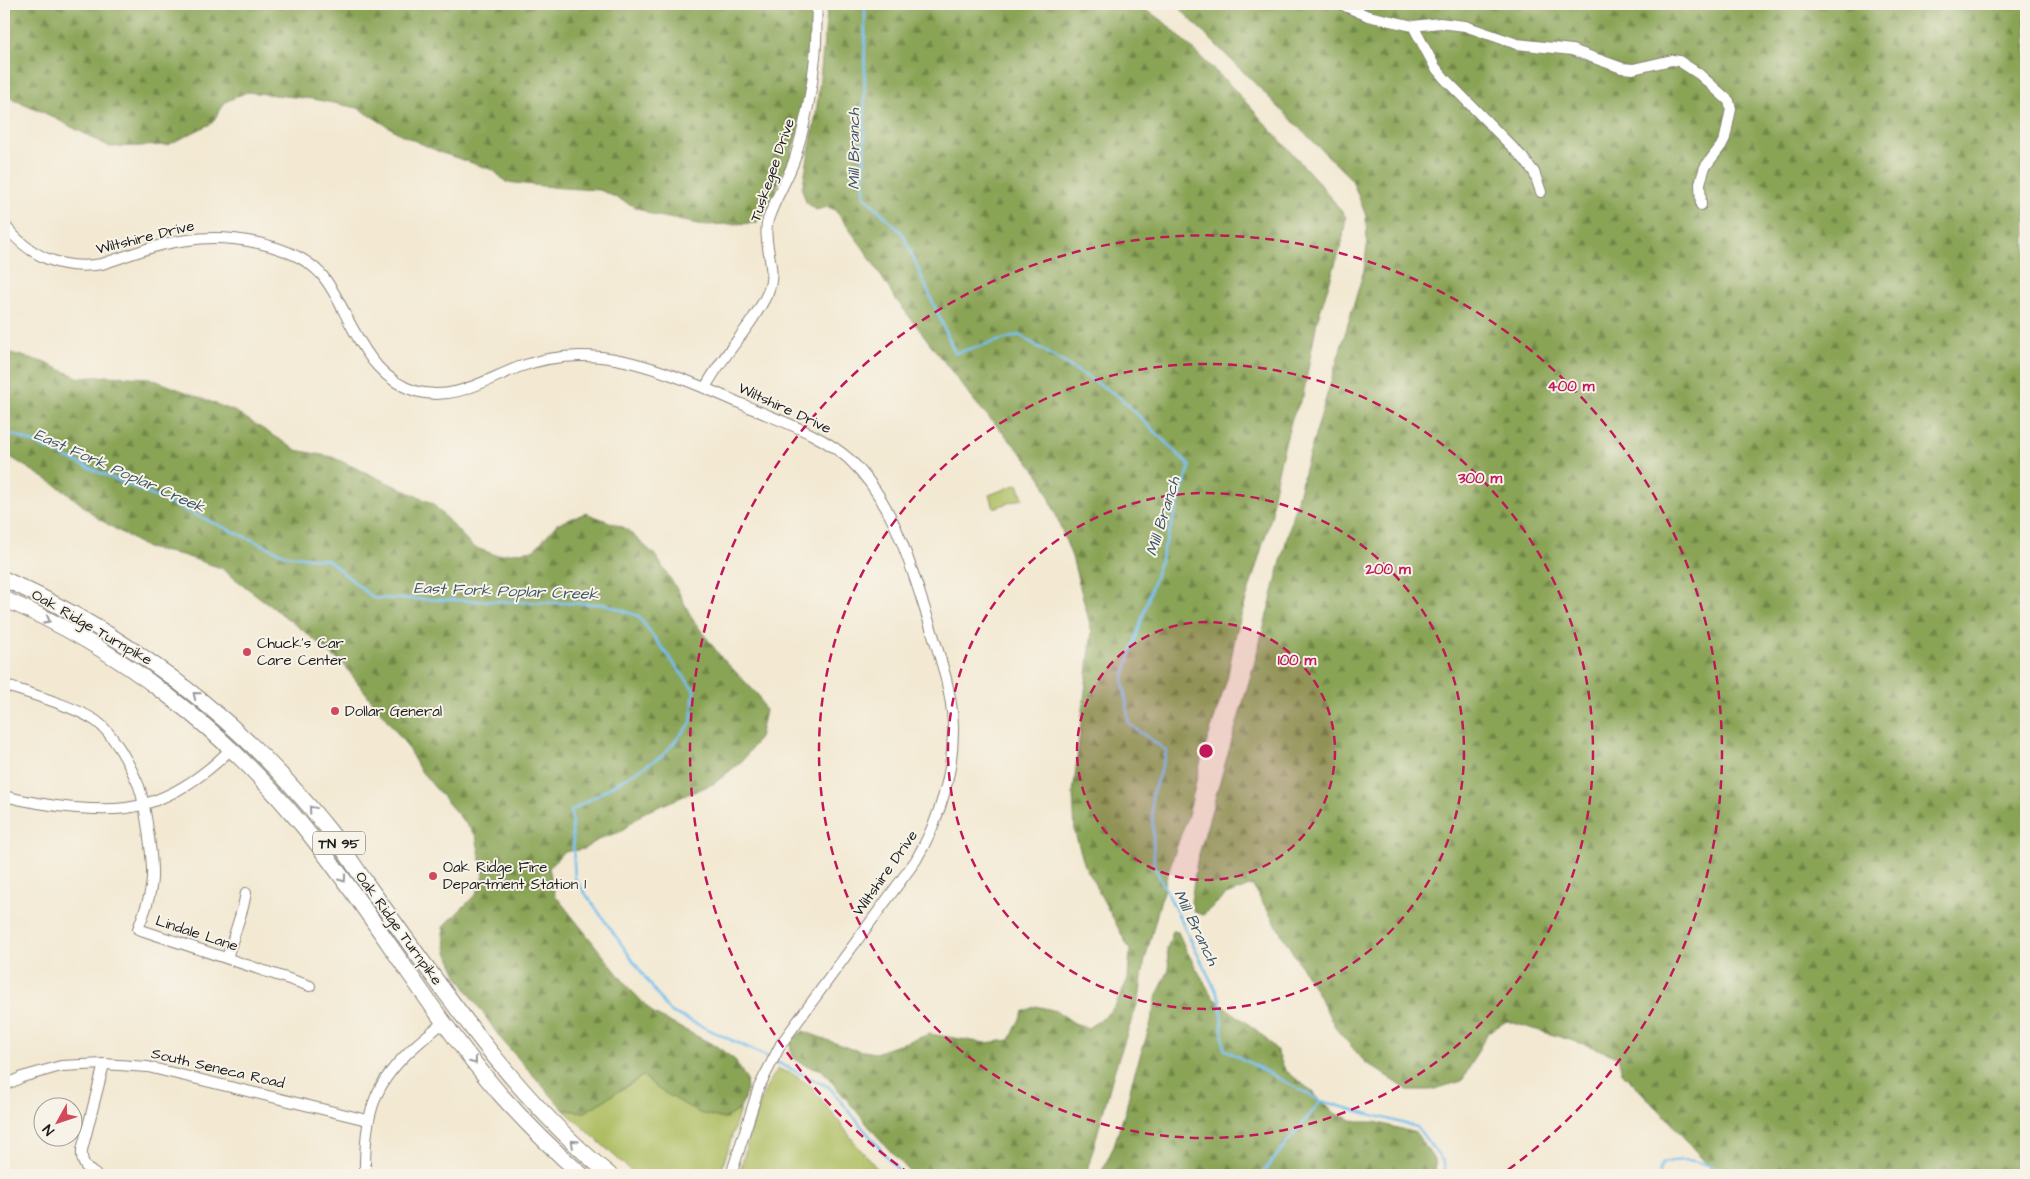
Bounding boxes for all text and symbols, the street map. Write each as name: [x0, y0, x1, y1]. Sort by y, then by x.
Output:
water label: Mill Branch: [843, 107, 865, 190]
street label: Tuskegee Drive: [745, 116, 801, 225]
street label: Wiltshire Drive: [94, 215, 196, 260]
text: 400 m: [1548, 376, 1595, 397]
street label: Wiltshire Drive: [735, 378, 835, 439]
water label: East Fork Poplar Creek: [31, 423, 210, 519]
text: 300 m: [1457, 468, 1502, 489]
water label: Mill Branch: [1141, 473, 1186, 558]
text: 200 m: [1364, 559, 1411, 580]
water label: East Fork Poplar Creek: [413, 577, 600, 605]
street label: Oak Ridge Turnpike: [27, 584, 156, 671]
one-way arrow: [42, 614, 51, 624]
place label: Chuck's Car Care Center: [257, 633, 346, 671]
marker: Chuck's Car Care Center: [241, 646, 253, 658]
text: 100 m: [1278, 650, 1317, 671]
one-way arrow: [193, 692, 202, 701]
place label: Dollar General: [345, 701, 442, 722]
marker: Dollar General: [329, 705, 341, 717]
centre of rings: [1197, 742, 1215, 760]
one-way arrow: [309, 806, 318, 815]
street label: Wiltshire Drive: [848, 826, 923, 921]
road number: TN 95: [313, 831, 365, 854]
place label: Oak Ridge Fire Department Station 1: [443, 857, 586, 895]
street label: Oak Ridge Turnpike: [349, 867, 447, 990]
marker: Oak Ridge Fire Department Station 1: [427, 870, 439, 882]
one-way arrow: [337, 873, 345, 882]
water label: Mill Branch: [1168, 886, 1224, 970]
street label: Lindale Lane: [153, 910, 241, 957]
street label: South Seneca Road: [149, 1043, 287, 1094]
one-way arrow: [468, 1055, 476, 1064]
north arrow: [32, 1096, 82, 1146]
text: N: [38, 1120, 59, 1140]
one-way arrow: [571, 1140, 580, 1149]

